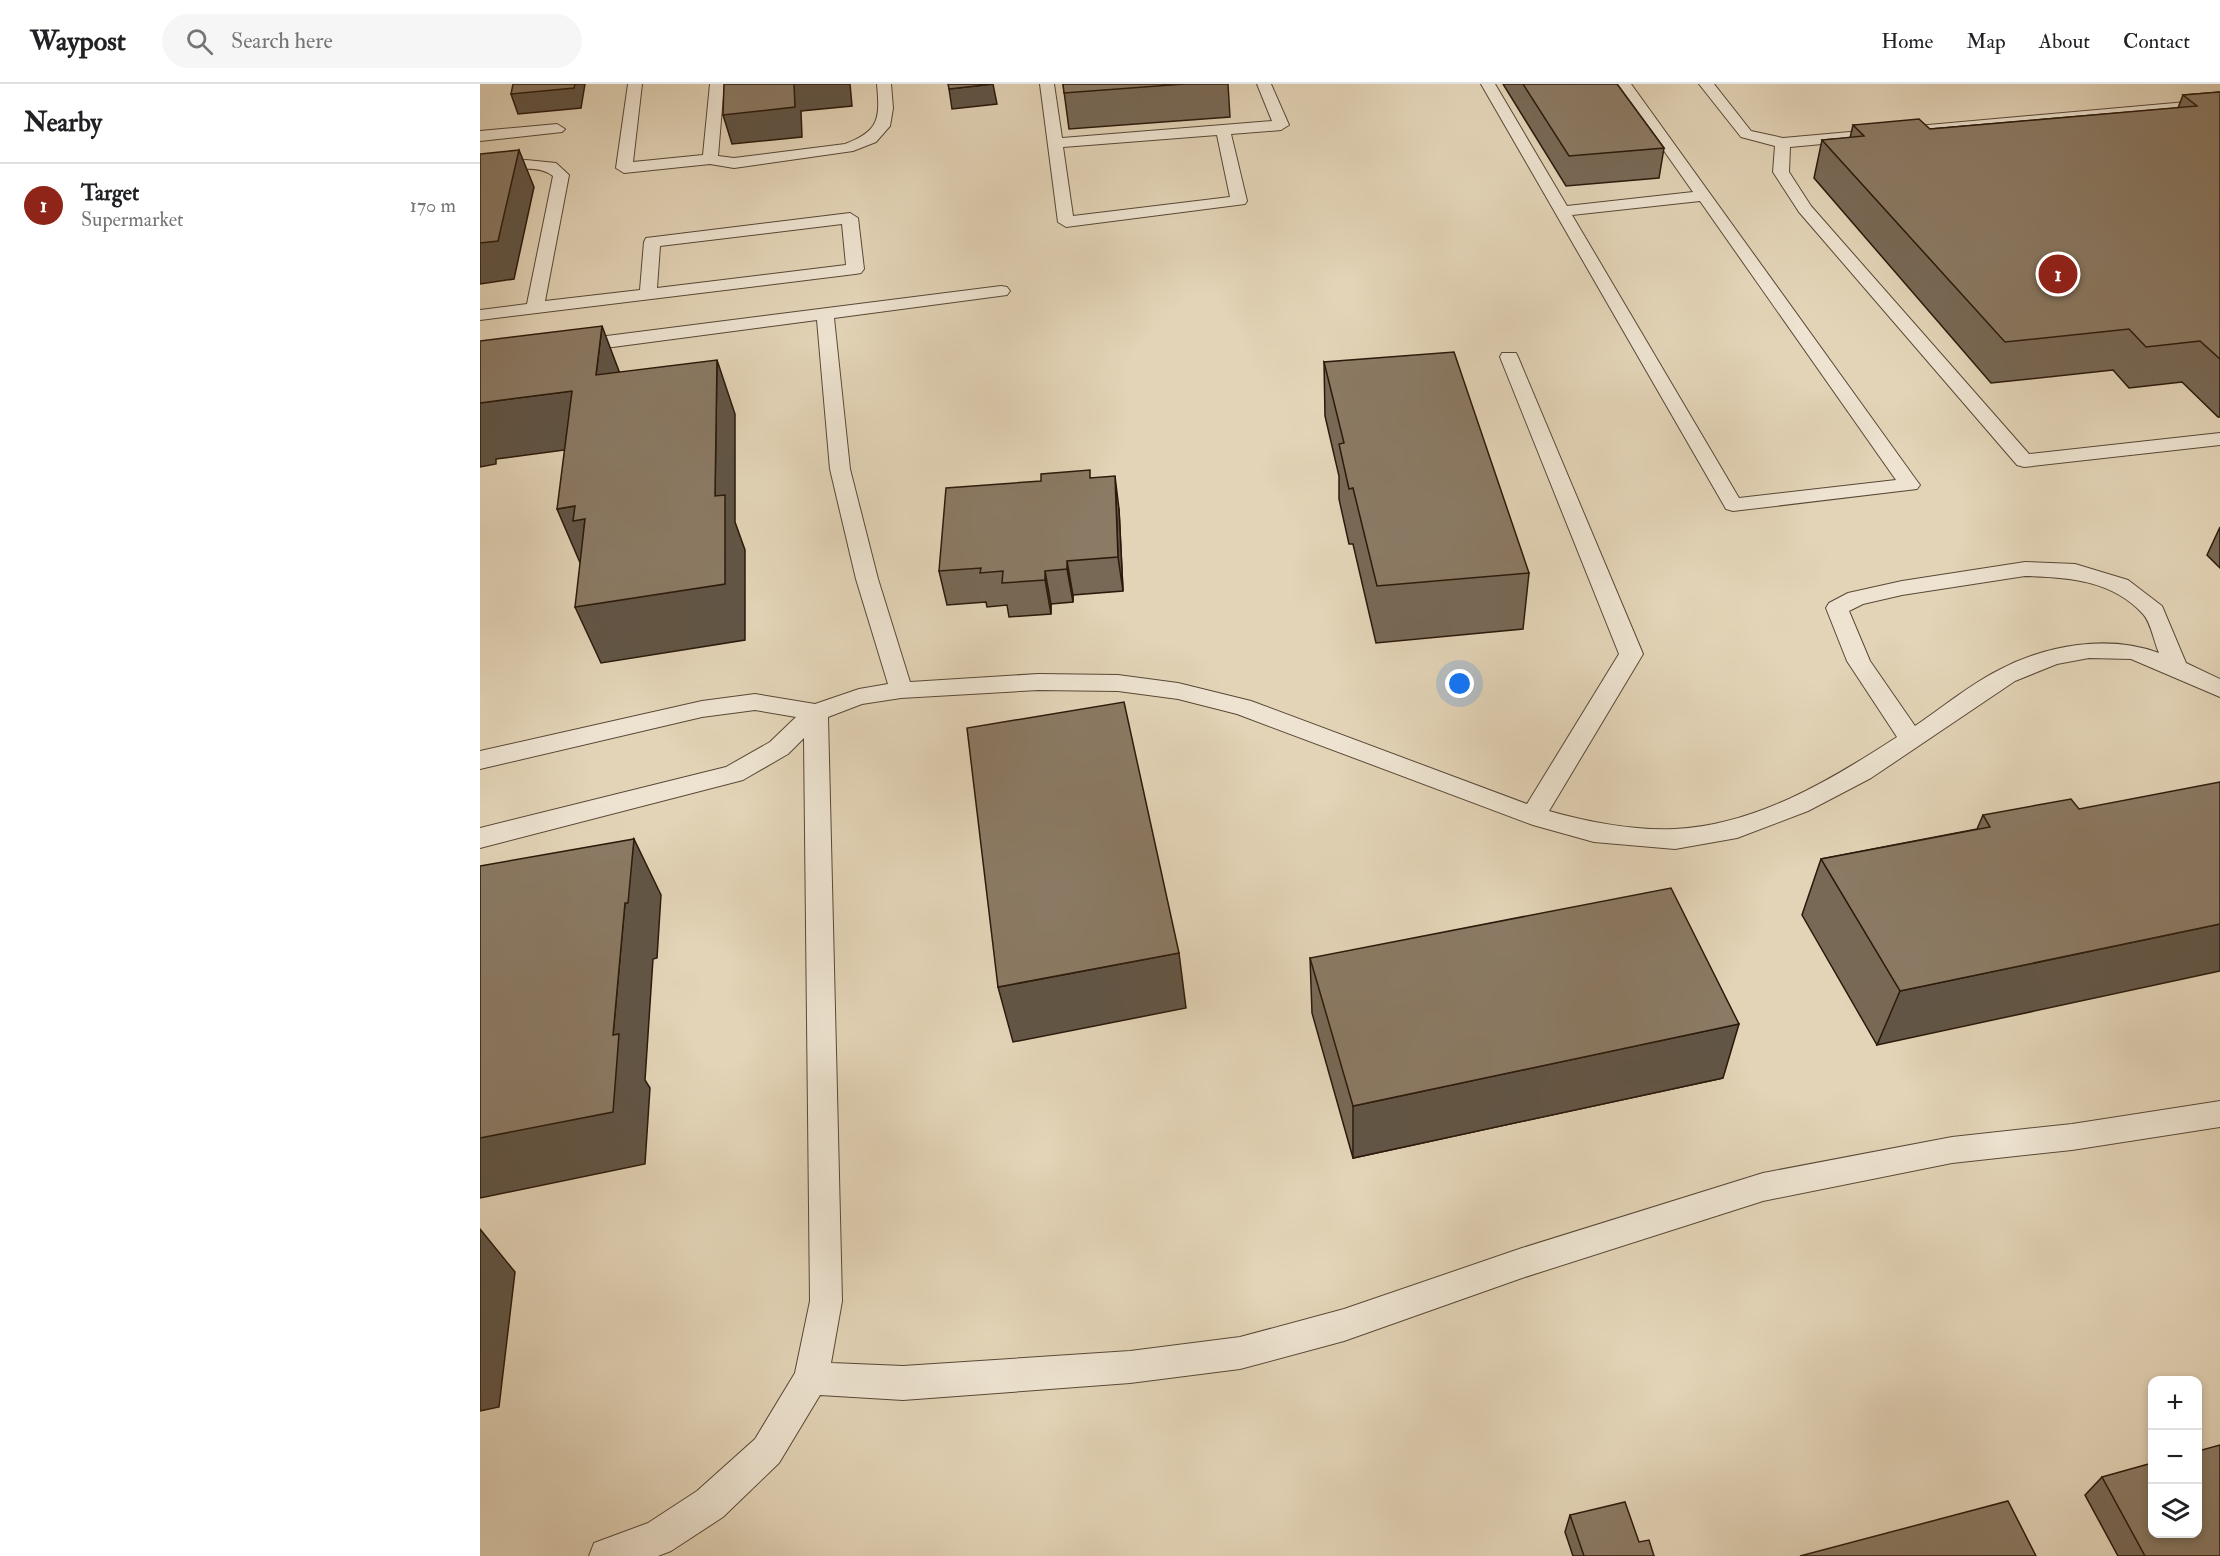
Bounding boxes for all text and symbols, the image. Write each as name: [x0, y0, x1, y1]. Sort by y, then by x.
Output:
search box: [162, 14, 582, 68]
text: Waypost: [30, 24, 126, 59]
icon: search: [183, 25, 216, 58]
text: Search here: [231, 27, 333, 55]
text: Home: [1881, 28, 1933, 55]
text: Map: [1966, 28, 2006, 55]
text: About: [2039, 28, 2090, 55]
text: Contact: [2123, 28, 2190, 55]
text: Nearby: [24, 107, 102, 139]
text: Target: [81, 179, 139, 207]
text: 1: [40, 193, 47, 218]
text: 170 m: [410, 193, 456, 218]
text: Supermarket: [81, 207, 184, 232]
pin: 1: [2038, 252, 2078, 297]
your location: [1445, 669, 1474, 698]
map controls: [2148, 1376, 2202, 1538]
button: +: [2148, 1376, 2202, 1430]
button: −: [2148, 1430, 2202, 1484]
button: layers: [2148, 1484, 2202, 1538]

